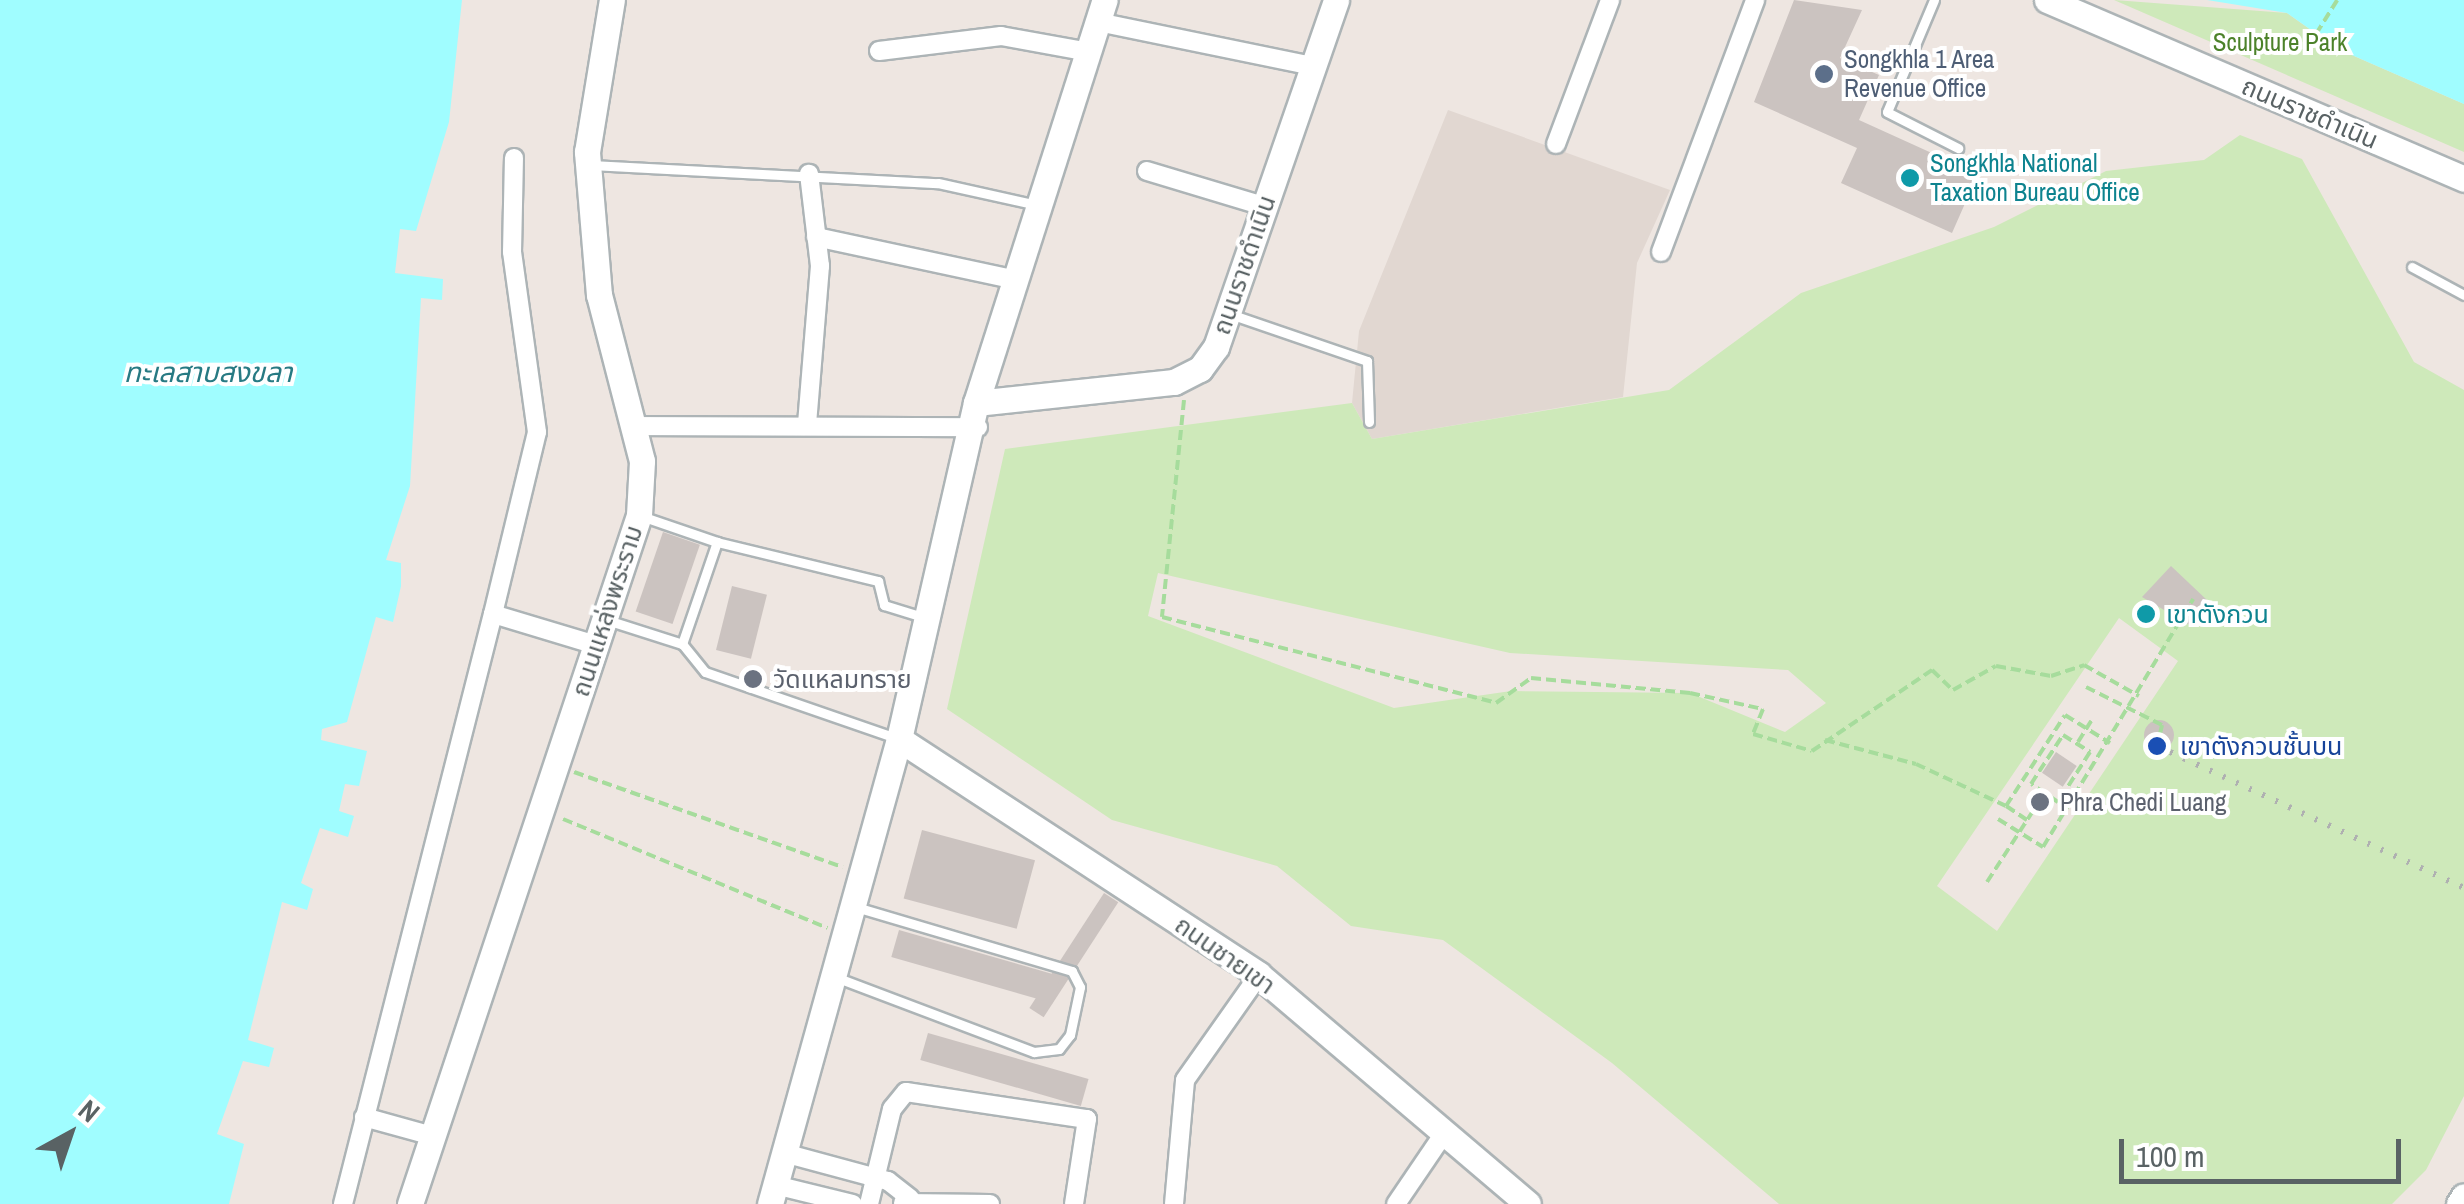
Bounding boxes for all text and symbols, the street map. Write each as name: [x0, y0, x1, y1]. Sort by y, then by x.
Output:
park label: Sculpture Park: [2213, 27, 2347, 57]
place label: Songkhla 1 Area Revenue Office: [1844, 45, 1996, 104]
marker: Songkhla 1 Area Revenue Office: [1813, 63, 1835, 85]
street label: ถนนราชดำเนิน: [2237, 71, 2383, 155]
place label: Songkhla National Taxation Bureau Office: [1930, 149, 2140, 208]
marker: Songkhla National Taxation Bureau Office: [1899, 167, 1921, 189]
street label: ถนนราชดำเนิน: [1206, 191, 1282, 339]
water label: ทะเลสาบสงขลา: [124, 355, 292, 389]
street label: ถนนแหล่งพระราม: [565, 522, 649, 700]
place label: เขาตังกวน: [2166, 599, 2269, 629]
marker: เขาตังกวน: [2135, 603, 2157, 625]
place label: วัดแหลมทราย: [773, 664, 912, 694]
marker: วัดแหลมทราย: [742, 668, 764, 690]
place label: เขาตังกวนชั้นบน: [2180, 731, 2342, 761]
marker: เขาตังกวนชั้นบน: [2144, 733, 2170, 759]
place label: Phra Chedi Luang: [2060, 787, 2226, 817]
marker: Phra Chedi Luang: [2029, 791, 2051, 813]
street label: ถนนชายเขา: [1169, 910, 1281, 1000]
north arrow: [20, 1084, 120, 1184]
text: N: [71, 1091, 108, 1131]
scale bar: [2124, 1119, 2406, 1181]
text: 100 m: [2136, 1136, 2204, 1176]

